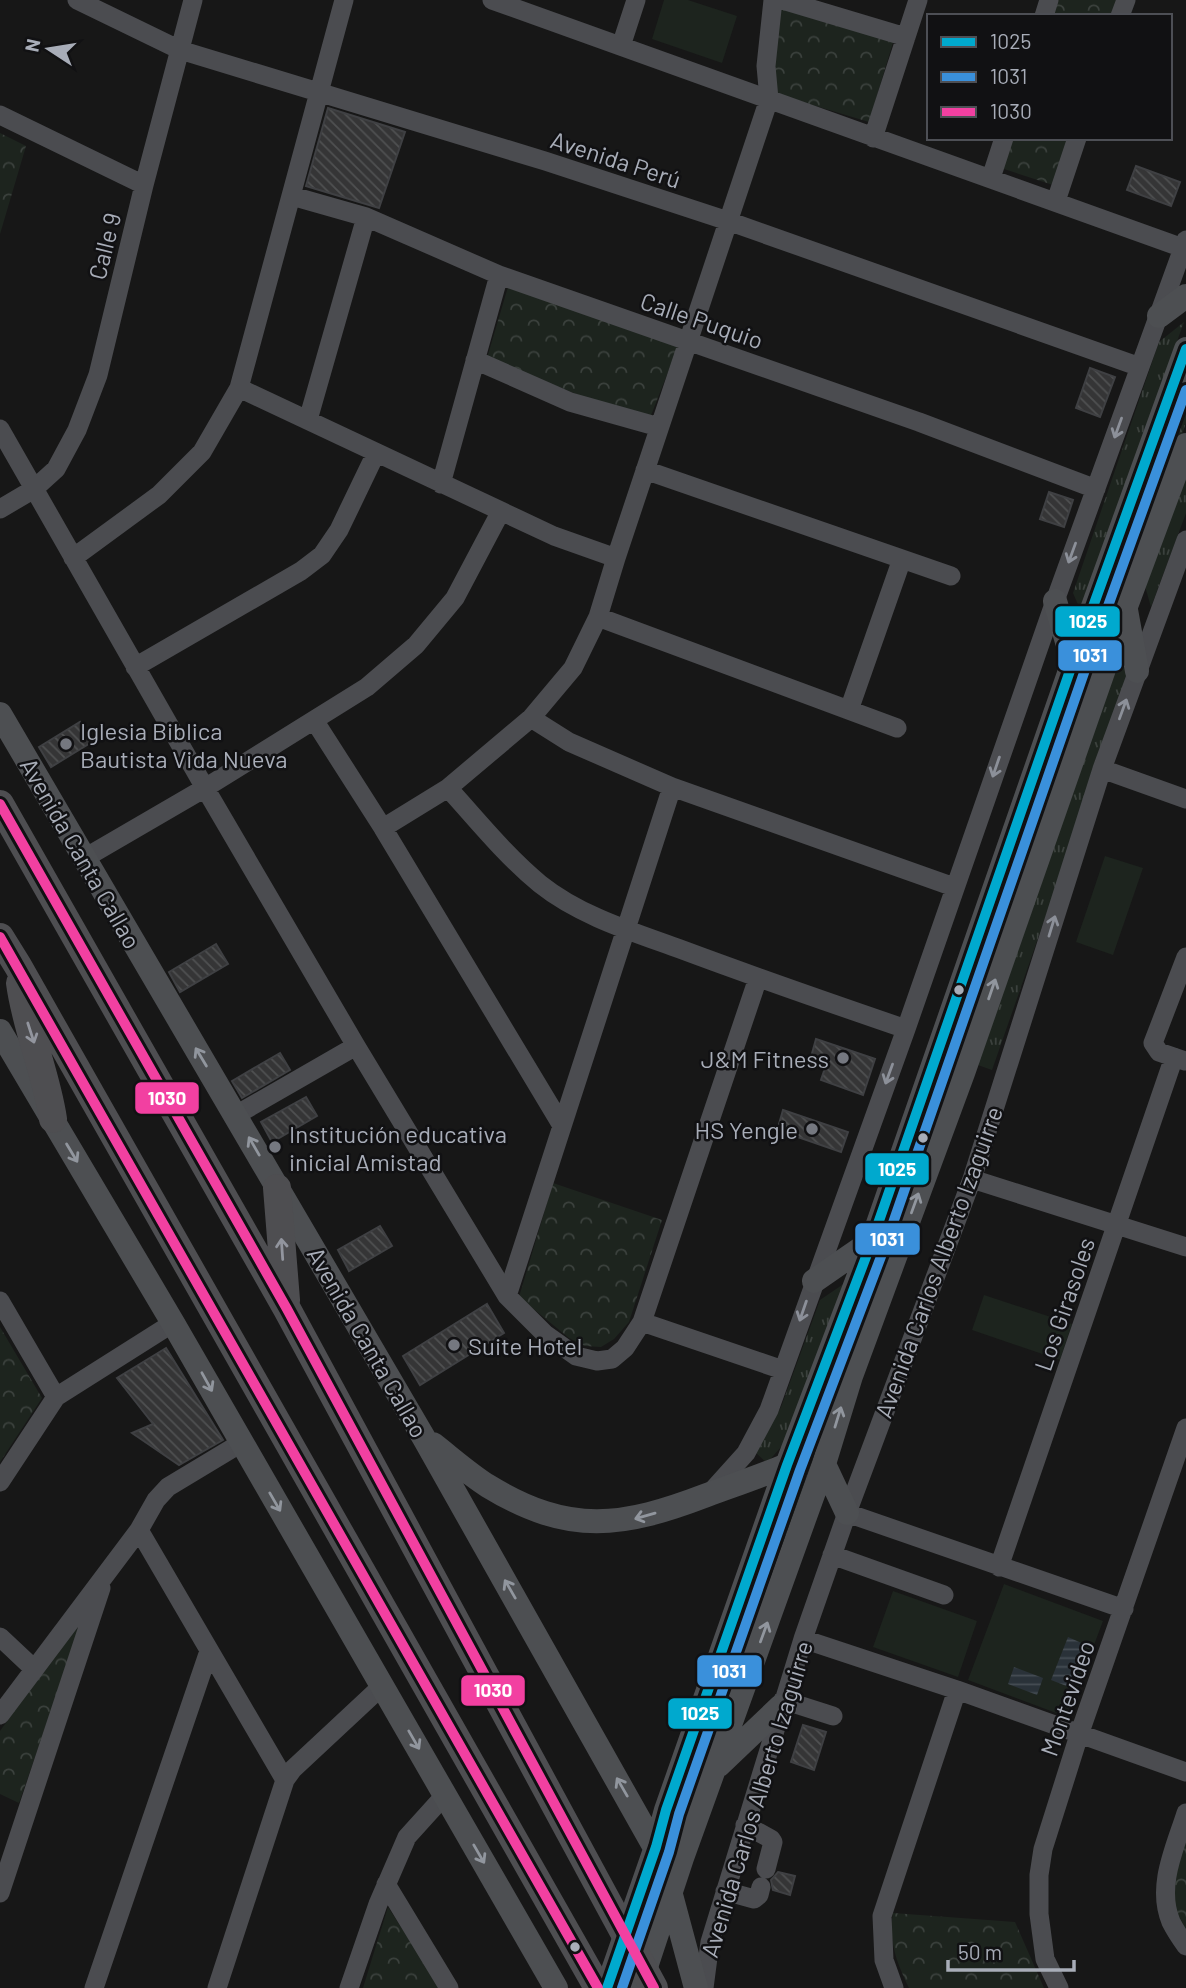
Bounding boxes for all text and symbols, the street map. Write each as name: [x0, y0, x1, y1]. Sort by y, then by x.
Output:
north arrow: [14, 14, 84, 84]
legend: [927, 14, 1172, 140]
text: 1025: [990, 28, 1031, 53]
text: N: [19, 37, 44, 54]
text: 1031: [990, 63, 1027, 88]
text: 1030: [990, 98, 1032, 123]
street label: Avenida Perú: [547, 124, 685, 194]
street label: Calle 9: [82, 210, 126, 282]
street label: Calle Puquio: [637, 286, 767, 354]
one-way arrow: [1111, 416, 1123, 438]
one-way arrow: [1065, 541, 1078, 563]
line badge: 1025: [1054, 605, 1121, 638]
text: 1025: [1069, 609, 1107, 632]
line badge: 1031: [1057, 639, 1123, 672]
text: 1031: [1073, 643, 1107, 666]
one-way arrow: [1118, 699, 1130, 721]
place label: Iglesia Biblica Bautista Vida Nueva: [80, 716, 288, 773]
marker: Iglesia Biblica Bautista Vida Nueva: [58, 736, 74, 752]
street label: Avenida Canta Callao: [15, 752, 147, 954]
one-way arrow: [989, 755, 1001, 777]
one-way arrow: [1047, 915, 1060, 937]
one-way arrow: [987, 979, 1000, 1001]
unlabelled marker: [952, 983, 966, 997]
one-way arrow: [25, 1021, 38, 1043]
place label: J&M Fitness: [701, 1044, 829, 1073]
one-way arrow: [194, 1047, 208, 1067]
marker: J&M Fitness: [835, 1050, 851, 1066]
one-way arrow: [882, 1063, 894, 1085]
line badge: 1030: [134, 1081, 200, 1115]
text: 1030: [148, 1086, 186, 1109]
street label: Avenida Carlos Alberto Izaguirre: [868, 1102, 1008, 1422]
place label: HS Yengle: [694, 1115, 798, 1144]
place label: Institución educativa inicial Amistad: [289, 1119, 507, 1176]
marker: HS Yengle: [804, 1121, 820, 1137]
unlabelled marker: [916, 1131, 930, 1145]
one-way arrow: [247, 1136, 260, 1157]
marker: Institución educativa inicial Amistad: [267, 1139, 283, 1155]
one-way arrow: [66, 1142, 80, 1162]
line badge: 1025: [864, 1152, 930, 1186]
text: 1025: [878, 1157, 916, 1180]
one-way arrow: [910, 1193, 922, 1215]
line badge: 1031: [854, 1222, 921, 1256]
text: 1031: [870, 1227, 904, 1250]
street label: Los Girasoles: [1028, 1234, 1100, 1374]
one-way arrow: [275, 1238, 288, 1261]
street label: Avenida Canta Callao: [302, 1241, 434, 1443]
one-way arrow: [796, 1300, 808, 1322]
place label: Suite Hotel: [468, 1331, 582, 1360]
marker: Suite Hotel: [446, 1337, 462, 1353]
one-way arrow: [200, 1372, 214, 1392]
one-way arrow: [833, 1407, 846, 1429]
one-way arrow: [268, 1491, 282, 1511]
one-way arrow: [634, 1510, 657, 1523]
one-way arrow: [503, 1580, 517, 1600]
one-way arrow: [759, 1622, 771, 1644]
street label: Montevideo: [1034, 1636, 1100, 1760]
street label: Avenida Carlos Alberto Izaguirre: [694, 1637, 818, 1961]
line badge: 1031: [696, 1654, 763, 1688]
text: 1031: [712, 1659, 746, 1682]
line badge: 1030: [460, 1674, 526, 1707]
text: 1030: [474, 1678, 512, 1701]
line badge: 1025: [667, 1697, 733, 1730]
text: 1025: [681, 1701, 719, 1724]
one-way arrow: [407, 1730, 421, 1750]
one-way arrow: [615, 1778, 629, 1798]
one-way arrow: [473, 1843, 486, 1864]
scale bar: [948, 1928, 1074, 1972]
text: 50 m: [958, 1939, 1002, 1964]
unlabelled marker: [568, 1940, 582, 1954]

